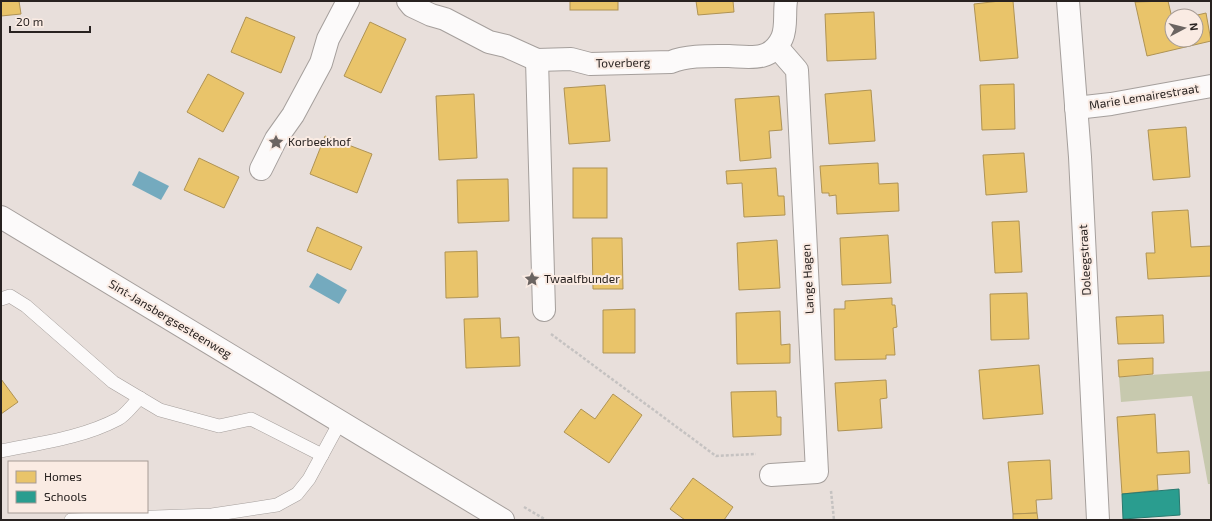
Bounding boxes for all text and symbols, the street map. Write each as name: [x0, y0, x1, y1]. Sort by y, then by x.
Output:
scale bar: [10, 8, 90, 34]
north arrow: [1164, 8, 1204, 48]
text: 20 m: [16, 14, 43, 28]
text: N: [1187, 22, 1201, 32]
street label: Toverberg: [596, 55, 651, 69]
street label: Marie Lemairestraat: [1088, 80, 1200, 112]
place icon: Korbeekhof: [267, 133, 285, 151]
place label: Korbeekhof: [288, 134, 351, 148]
street label: Doleegstraat: [1075, 224, 1093, 296]
street label: Lange Hagen: [798, 244, 816, 314]
place icon: Twaalfbunder: [523, 270, 541, 288]
place label: Twaalfbunder: [544, 271, 620, 285]
street label: Sint-Jansbergsesteenweg: [107, 276, 235, 361]
legend: [8, 461, 148, 513]
text: Homes: [44, 469, 82, 483]
text: Schools: [44, 489, 87, 503]

